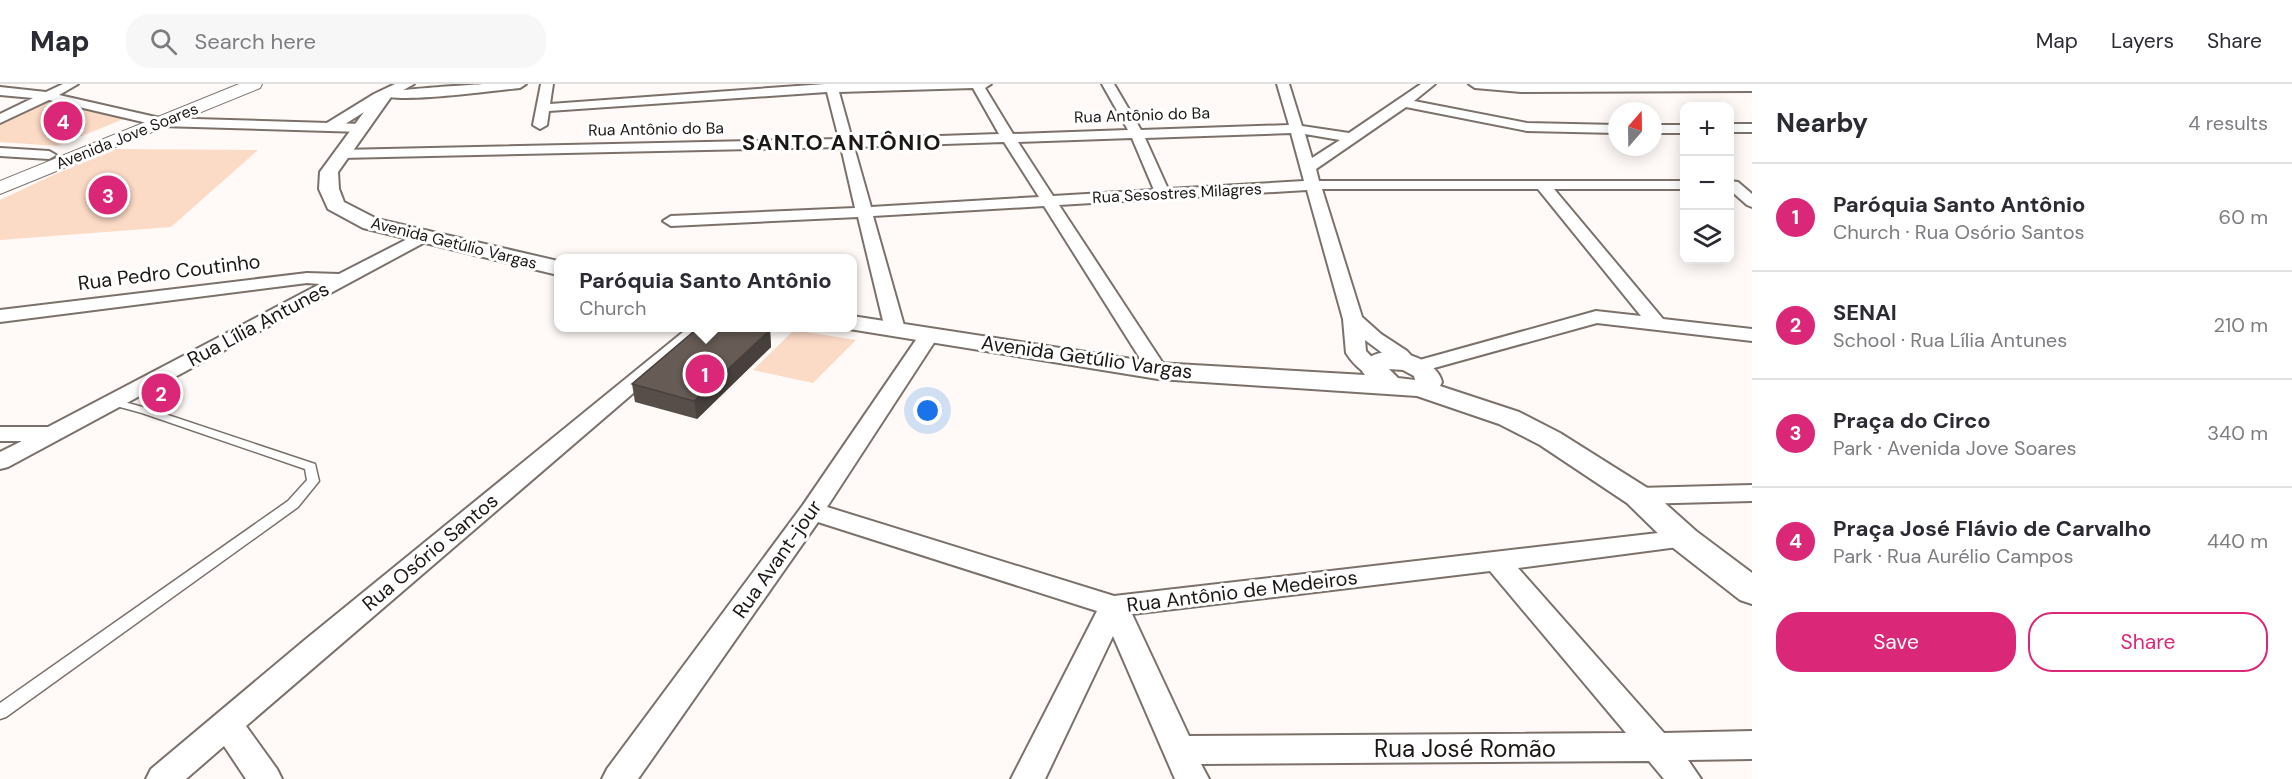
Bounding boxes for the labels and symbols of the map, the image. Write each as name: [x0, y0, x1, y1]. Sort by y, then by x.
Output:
street label: Avenida Jove Soares: [53, 98, 201, 174]
pin: 4: [44, 99, 82, 144]
street label: Rua Antônio do Ba: [1074, 102, 1210, 128]
north arrow: [1608, 102, 1662, 156]
street label: Rua Antônio do Ba: [588, 117, 724, 141]
district label: SANTO ANTÔNIO: [742, 128, 942, 157]
pin: 3: [88, 172, 128, 218]
street label: Rua Sesostres Milagres: [1092, 178, 1262, 208]
street label: Avenida Getúlio Vargas: [369, 212, 539, 274]
street label: Rua Pedro Coutinho: [76, 248, 262, 296]
street label: Rua Lília Antunes: [183, 276, 333, 372]
street label: Avenida Getúlio Vargas: [980, 329, 1194, 385]
pin: 1: [686, 352, 724, 396]
pin: 2: [142, 370, 180, 416]
your location: [913, 396, 942, 425]
street label: Rua Osório Santos: [357, 487, 503, 617]
street label: Rua Avant-jour: [727, 495, 827, 623]
street label: Rua Antônio de Medeiros: [1125, 564, 1359, 618]
street label: Rua José Romão: [1374, 733, 1556, 764]

